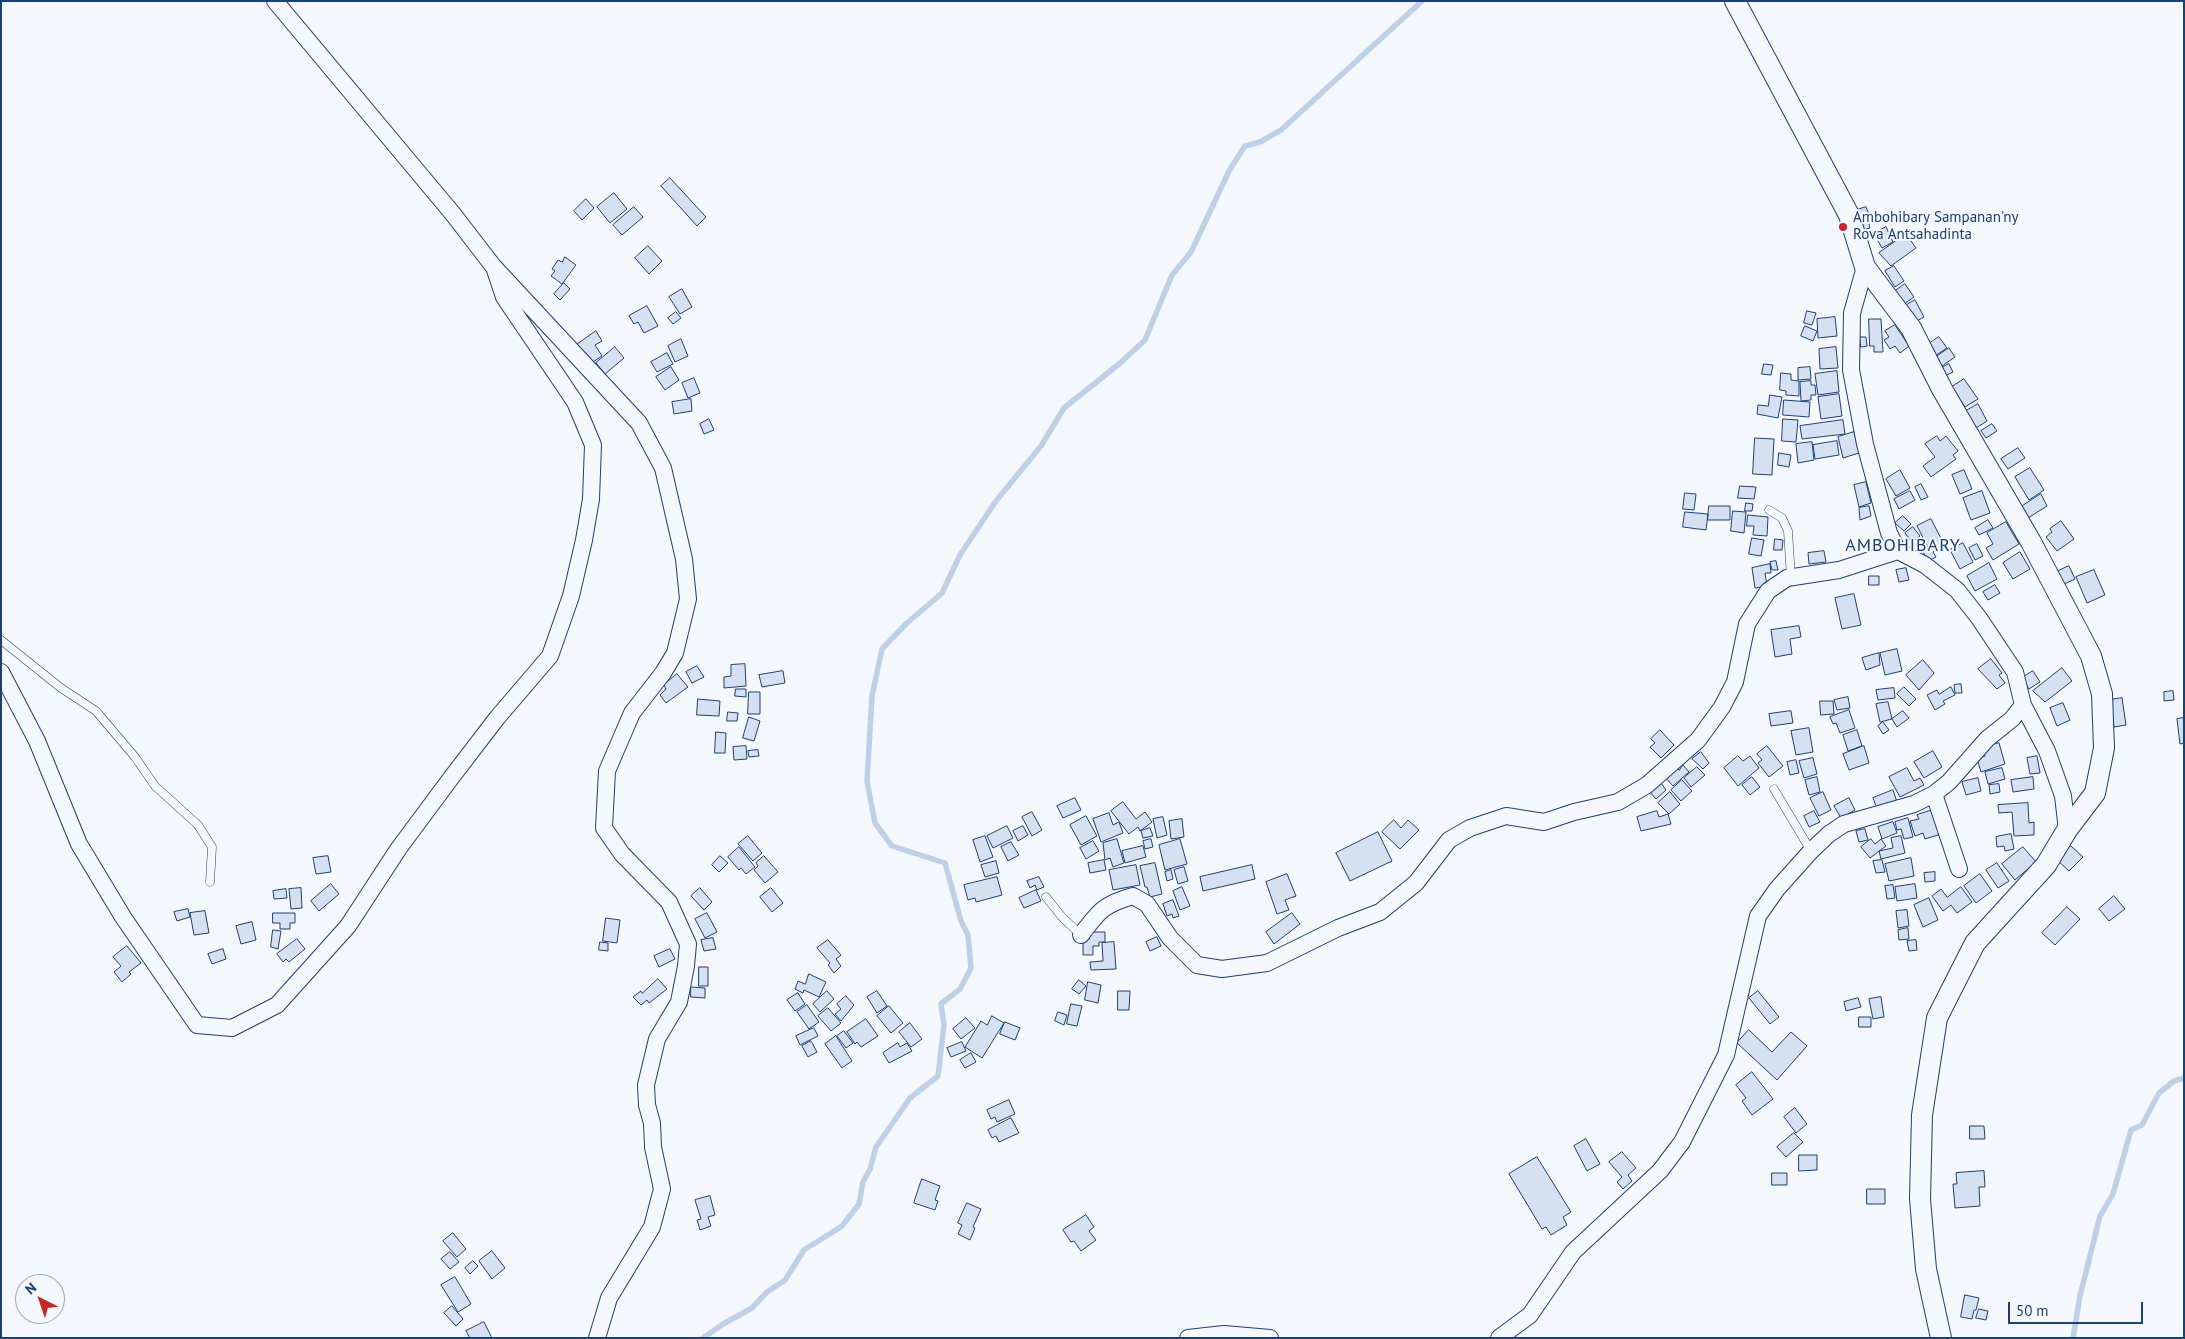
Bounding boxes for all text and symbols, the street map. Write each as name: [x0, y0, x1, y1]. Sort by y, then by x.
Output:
place label: Ambohibary Sampanan'ny Rova Antsahadinta: [1853, 209, 2018, 244]
marker: Ambohibary Sampanan'ny Rova Antsahadinta: [1837, 221, 1849, 233]
district label: AMBOHIBARY: [1844, 535, 1962, 557]
north arrow: [15, 1274, 65, 1324]
text: N: [21, 1279, 40, 1298]
scale bar: [2010, 1292, 2145, 1324]
text: 50 m: [2016, 1301, 2049, 1320]

